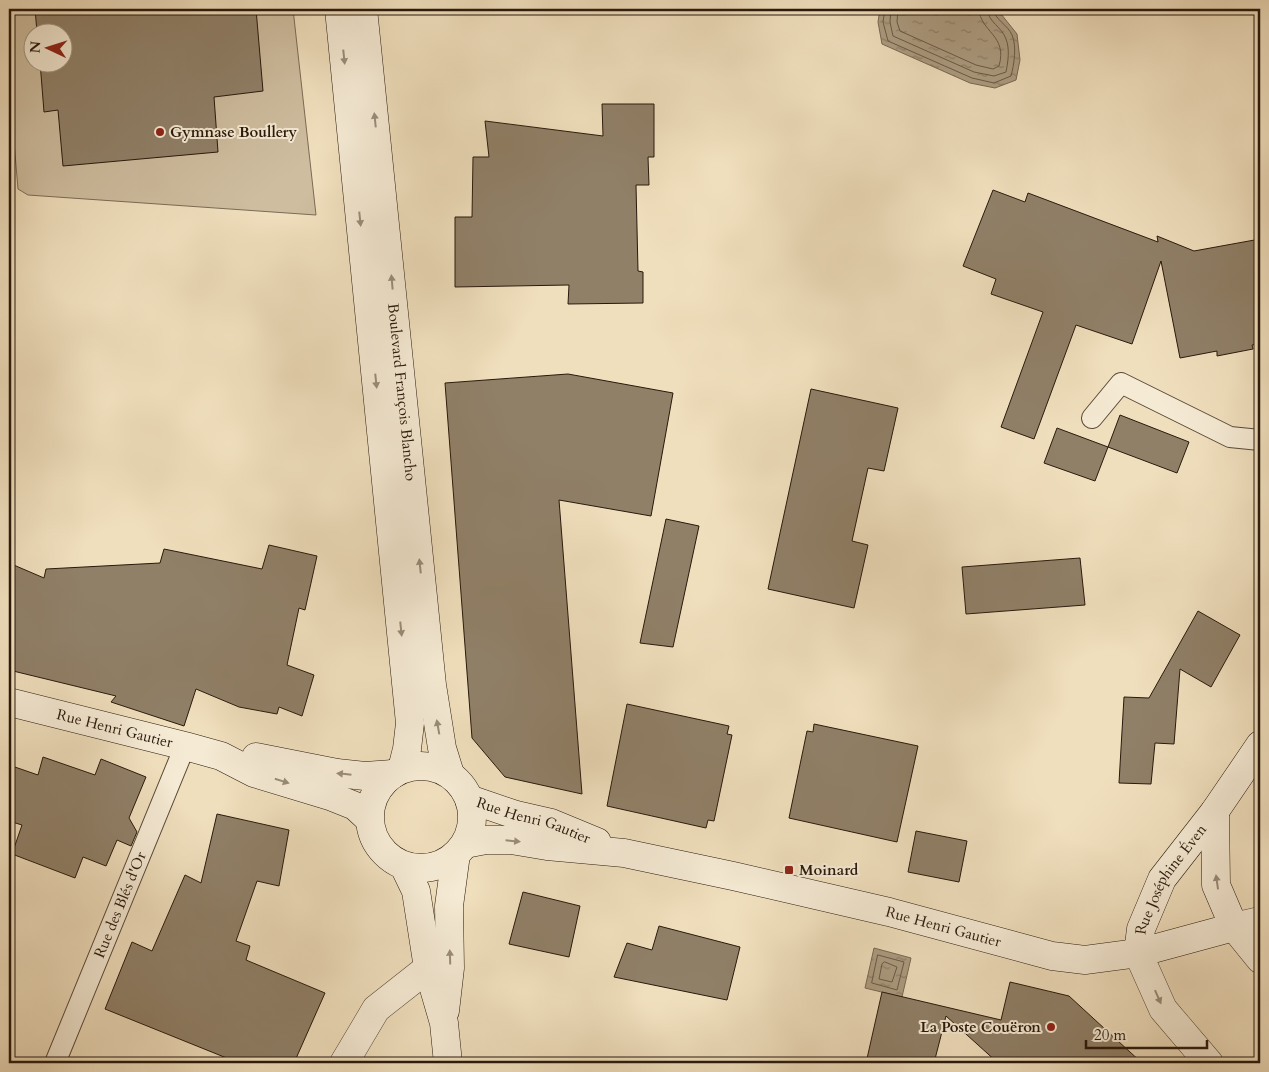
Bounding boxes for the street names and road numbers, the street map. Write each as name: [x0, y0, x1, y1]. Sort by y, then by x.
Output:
street label: Boulevard François Blancho: [383, 302, 421, 482]
street label: Rue Henri Gautier: [55, 704, 175, 753]
street label: Rue Henri Gautier: [474, 792, 594, 848]
street label: Rue Joséphine Éven: [1130, 820, 1211, 936]
street label: Rue des Blés d'Or: [89, 848, 151, 961]
street label: Rue Henri Gautier: [883, 902, 1004, 952]

